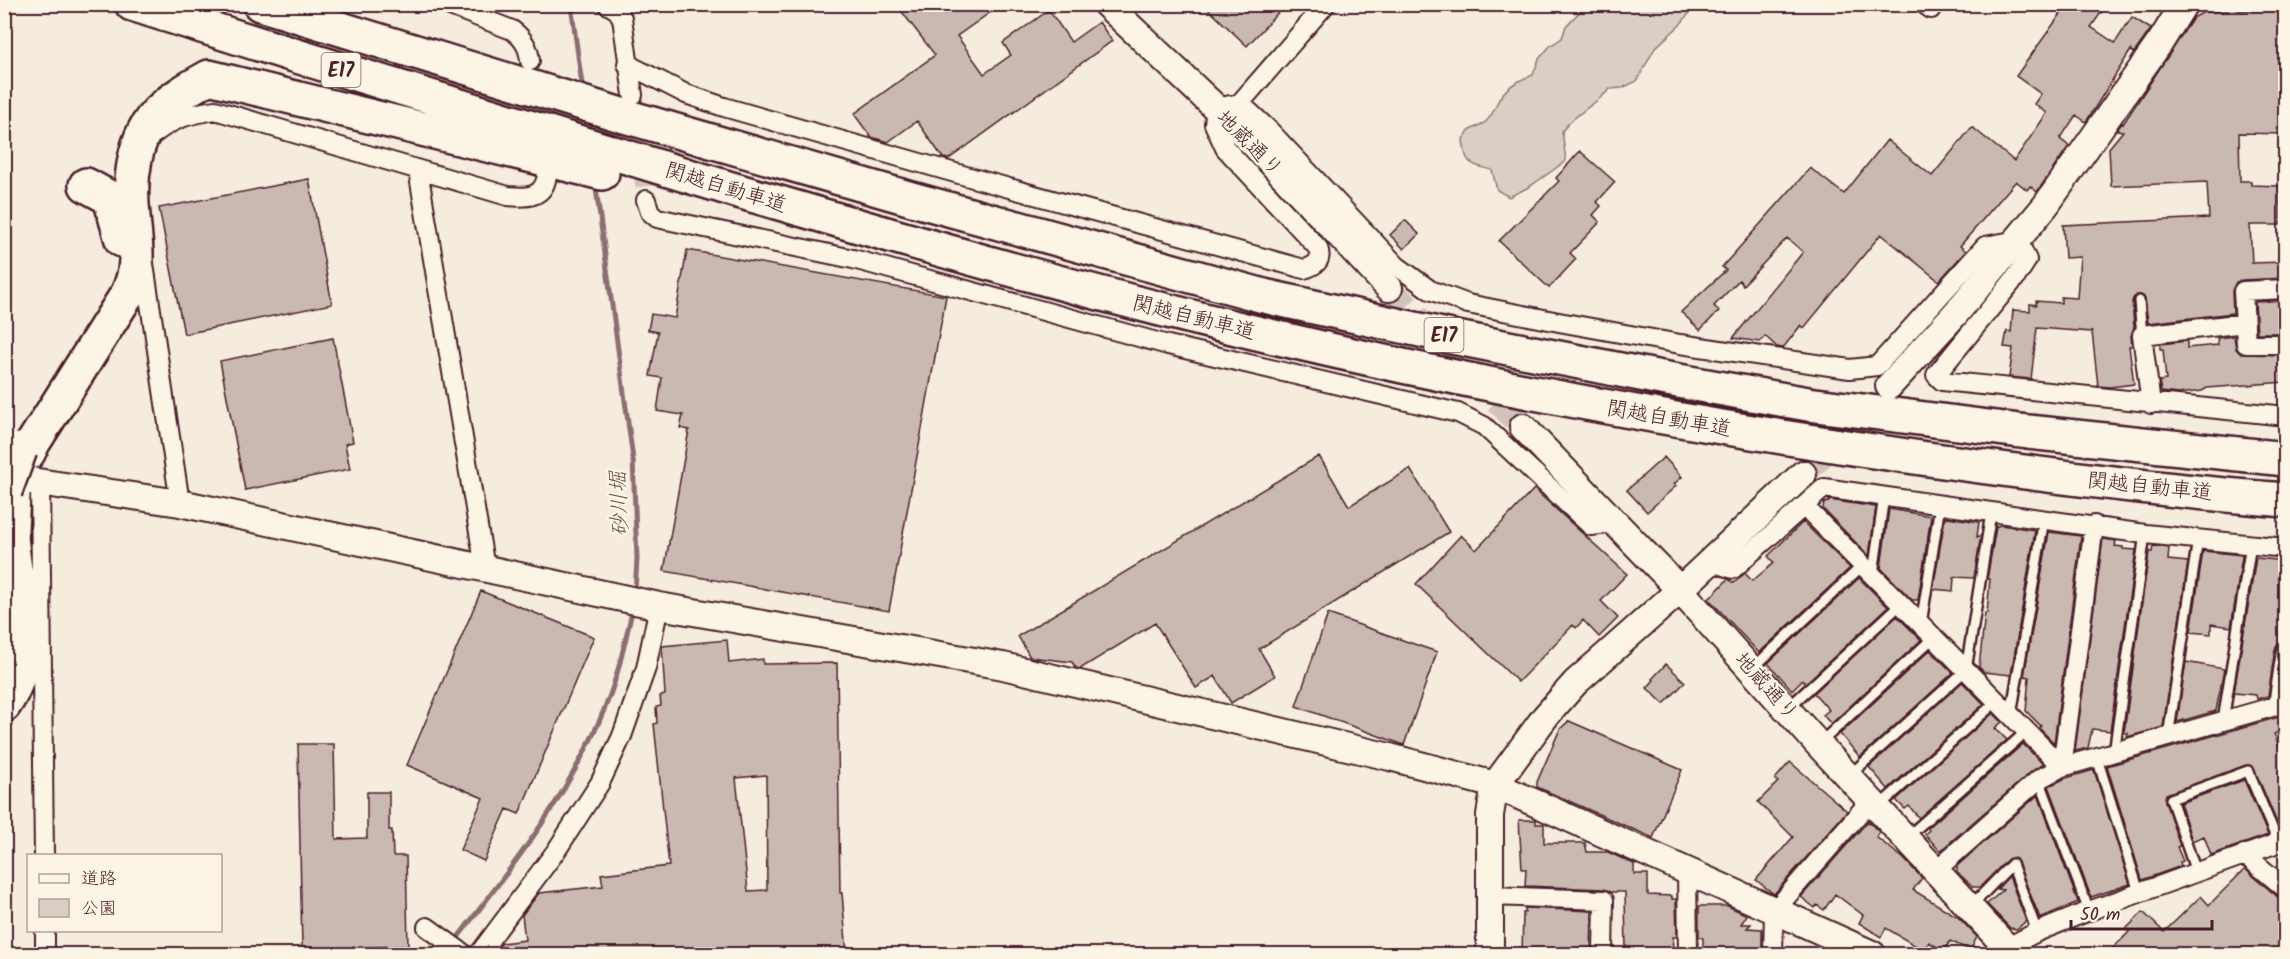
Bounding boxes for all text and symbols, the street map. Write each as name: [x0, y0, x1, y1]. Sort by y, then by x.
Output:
road number: E17: [322, 53, 360, 87]
street label: 地蔵通り: [1208, 103, 1290, 185]
street label: 関越自動車道: [660, 154, 791, 223]
street label: 関越自動車道: [1129, 287, 1259, 350]
road number: E17: [1424, 318, 1464, 352]
street label: 関越自動車道: [1604, 392, 1734, 447]
street label: 関越自動車道: [2085, 464, 2214, 510]
water label: 砂川堀: [602, 468, 639, 538]
street label: 地蔵通り: [1726, 645, 1806, 729]
legend: [27, 854, 222, 932]
text: 道路: [81, 865, 117, 894]
scale bar: [2071, 893, 2212, 931]
text: 公園: [81, 895, 117, 924]
text: 50 m: [2080, 901, 2120, 930]

